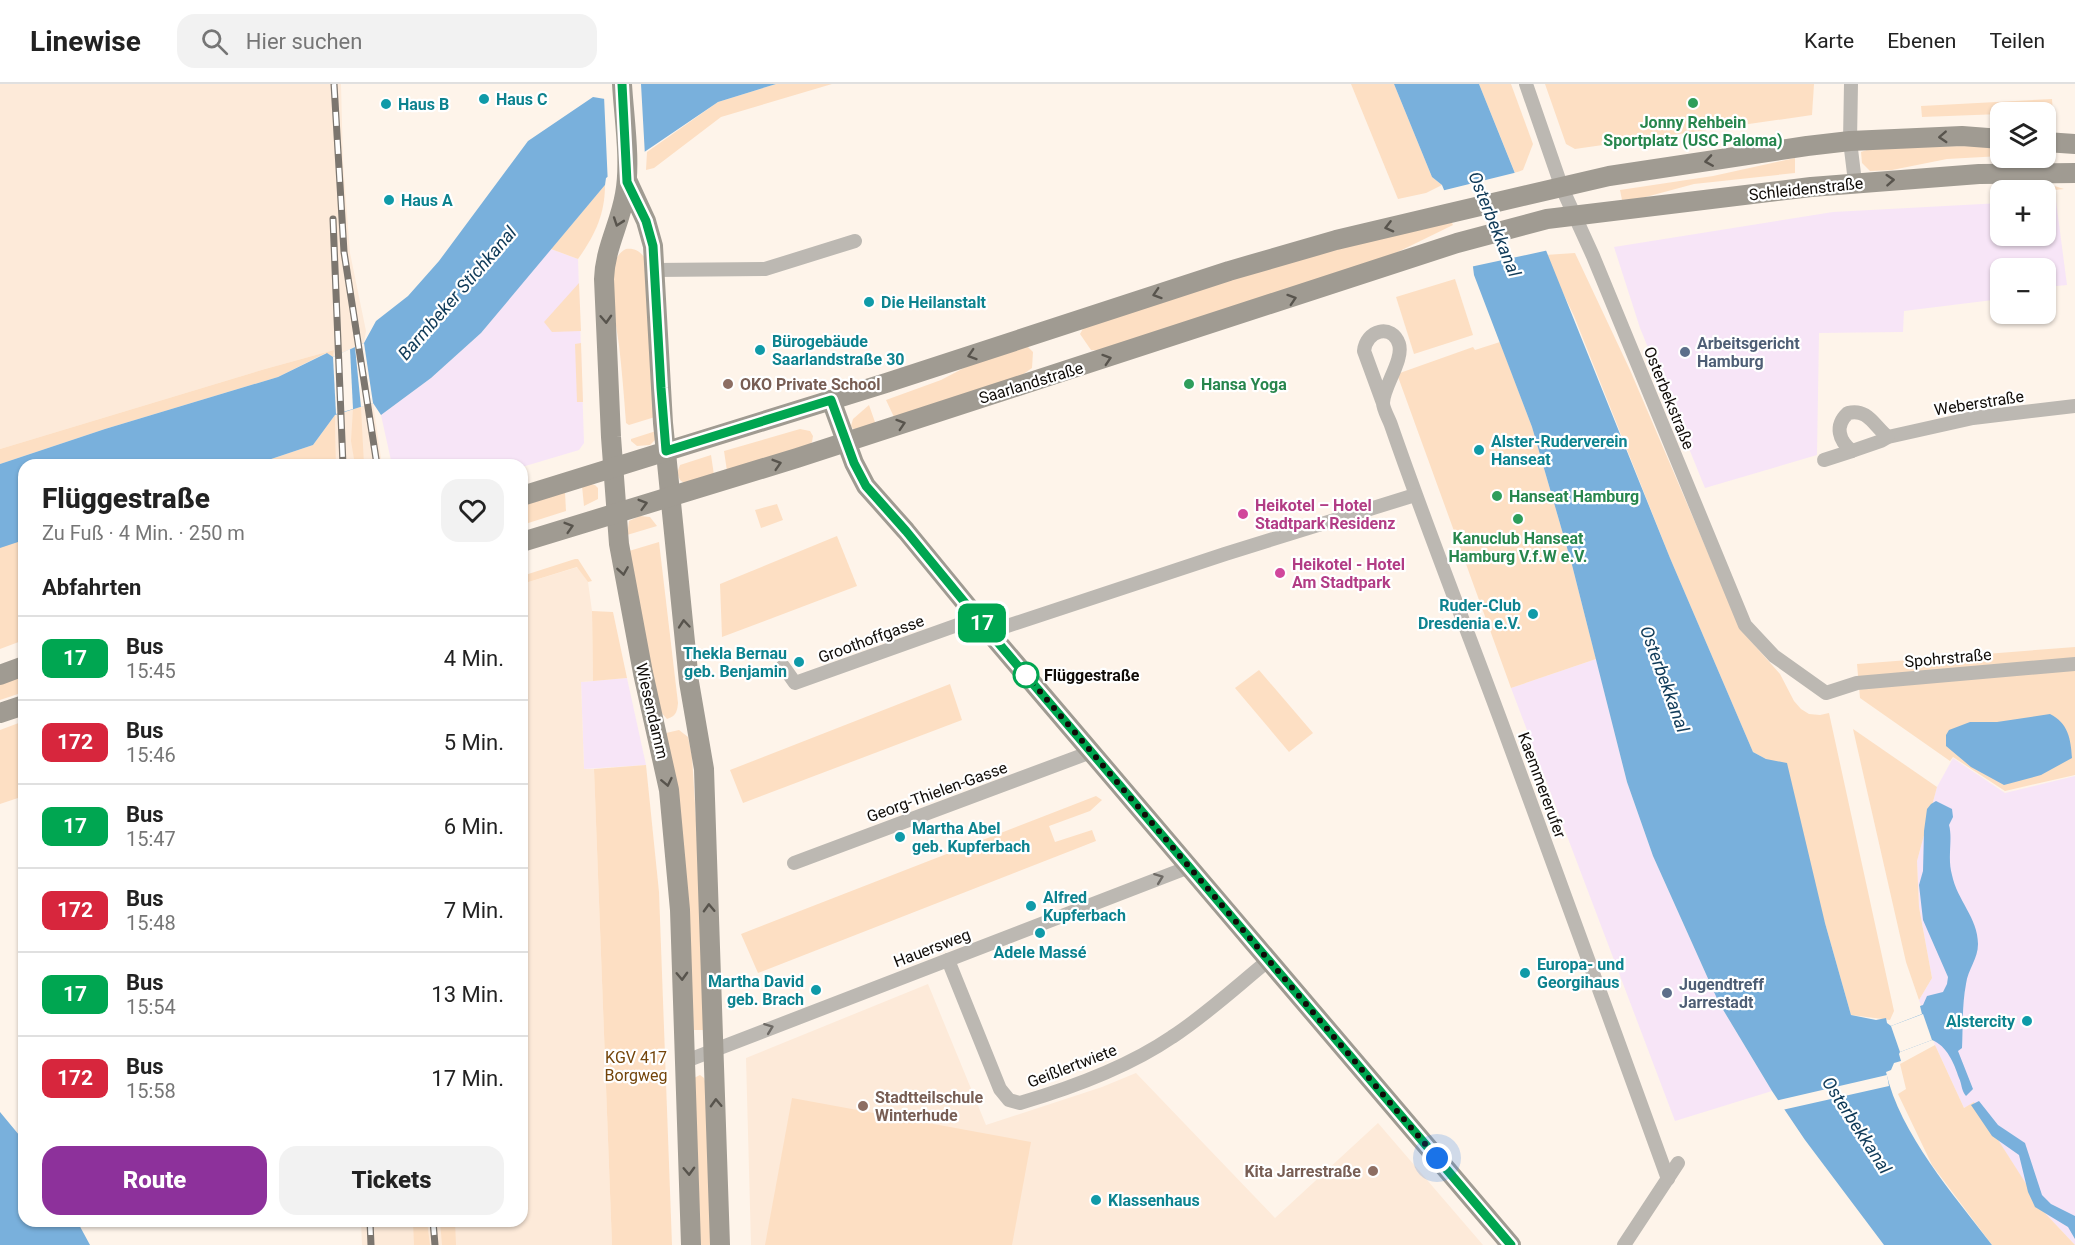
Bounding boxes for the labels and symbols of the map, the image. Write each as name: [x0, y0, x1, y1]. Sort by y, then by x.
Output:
place label: Haus C: [496, 90, 547, 109]
marker: Haus C: [477, 92, 491, 106]
place label: Haus B: [398, 95, 449, 114]
marker: Jonny Rehbein Sportplatz (USC Paloma): [1686, 96, 1700, 110]
marker: Haus B: [379, 97, 393, 111]
place label: Jonny Rehbein Sportplatz (USC Paloma): [1603, 113, 1783, 150]
one-way arrow: [1938, 130, 1947, 143]
one-way arrow: [1704, 154, 1713, 166]
water label: Osterbekkanal: [1464, 168, 1526, 280]
street label: Schleidenstraße: [1748, 174, 1864, 204]
one-way arrow: [1886, 174, 1895, 187]
place label: Haus A: [401, 191, 453, 210]
marker: Haus A: [382, 193, 396, 207]
one-way arrow: [612, 216, 625, 227]
one-way arrow: [1384, 220, 1394, 233]
water label: Barmbeker Stichkanal: [393, 221, 521, 364]
one-way arrow: [1152, 287, 1163, 300]
place label: Die Heilanstalt: [881, 293, 987, 312]
one-way arrow: [1286, 293, 1297, 306]
marker: Die Heilanstalt: [862, 295, 876, 309]
one-way arrow: [599, 315, 612, 324]
place label: Bürogebäude Saarlandstraße 30: [772, 332, 905, 369]
place label: Arbeitsgericht Hamburg: [1697, 334, 1800, 371]
marker: Bürogebäude Saarlandstraße 30: [753, 343, 767, 357]
street label: Osterbekstraße: [1640, 344, 1698, 452]
marker: Arbeitsgericht Hamburg: [1678, 345, 1692, 359]
one-way arrow: [967, 348, 978, 360]
one-way arrow: [1101, 354, 1112, 366]
street label: Saarlandstraße: [977, 358, 1085, 408]
place label: OKO Private School: [740, 375, 880, 394]
place label: Hansa Yoga: [1201, 375, 1287, 394]
marker: OKO Private School: [721, 377, 735, 391]
marker: Hansa Yoga: [1182, 377, 1196, 391]
street label: Weberstraße: [1933, 387, 2025, 419]
one-way arrow: [895, 419, 906, 431]
place label: Alster-Ruderverein Hanseat: [1491, 432, 1628, 469]
marker: Alster-Ruderverein Hanseat: [1472, 443, 1486, 457]
one-way arrow: [771, 459, 782, 472]
place label: Hanseat Hamburg: [1509, 487, 1639, 506]
marker: Hanseat Hamburg: [1490, 489, 1504, 503]
place label: Heikotel – Hotel Stadtpark Residenz: [1255, 496, 1395, 533]
one-way arrow: [638, 499, 648, 512]
marker: Heikotel – Hotel Stadtpark Residenz: [1236, 507, 1250, 521]
marker: Kanuclub Hanseat Hamburg V.f.W e.V.: [1511, 512, 1525, 526]
one-way arrow: [563, 522, 574, 534]
place label: Kanuclub Hanseat Hamburg V.f.W e.V.: [1449, 529, 1587, 566]
place label: Heikotel - Hotel Am Stadtpark: [1292, 555, 1405, 592]
one-way arrow: [616, 565, 629, 575]
marker: Heikotel - Hotel Am Stadtpark: [1273, 566, 1287, 580]
place label: Ruder-Club Dresdenia e.V.: [1418, 596, 1521, 633]
line badge: 17: [955, 604, 1009, 642]
marker: Ruder-Club Dresdenia e.V.: [1526, 607, 1540, 621]
street label: Groothoffgasse: [815, 611, 927, 667]
one-way arrow: [678, 619, 691, 628]
water label: Osterbekkanal: [1636, 623, 1694, 736]
place label: Thekla Bernau geb. Benjamin: [683, 644, 787, 681]
street label: Spohrstraße: [1904, 645, 1992, 671]
marker: Thekla Bernau geb. Benjamin: [792, 655, 806, 669]
street label: Wiesendamm: [632, 661, 672, 761]
marker: Flüggestraße: [1013, 662, 1039, 688]
place label: Flüggestraße: [1044, 666, 1140, 685]
street label: Kaemmererufer: [1514, 730, 1570, 841]
street label: Georg-Thielen-Gasse: [864, 758, 1010, 826]
one-way arrow: [660, 777, 673, 787]
place label: Martha Abel geb. Kupferbach: [912, 819, 1030, 856]
marker: Martha Abel geb. Kupferbach: [893, 830, 907, 844]
one-way arrow: [1153, 873, 1164, 885]
place label: Alfred Kupferbach: [1043, 888, 1126, 925]
marker: Alfred Kupferbach: [1024, 899, 1038, 913]
one-way arrow: [703, 903, 715, 912]
street label: Hauersweg: [891, 925, 973, 971]
marker: Adele Massé: [1033, 926, 1047, 940]
place label: Adele Massé: [994, 943, 1087, 962]
place label: Europa- und Georgihaus: [1537, 955, 1624, 992]
marker: Europa- und Georgihaus: [1518, 966, 1532, 980]
one-way arrow: [676, 972, 689, 981]
place label: Martha David geb. Brach: [708, 972, 804, 1009]
place label: Jugendtreff Jarrestadt: [1679, 975, 1764, 1012]
marker: Martha David geb. Brach: [809, 983, 823, 997]
marker: Jugendtreff Jarrestadt: [1660, 986, 1674, 1000]
place label: Alstercity: [1946, 1012, 2016, 1031]
marker: Alstercity: [2020, 1014, 2034, 1028]
one-way arrow: [763, 1023, 774, 1035]
street label: Geißlertwiete: [1025, 1040, 1119, 1092]
park label: KGV 417 Borgweg: [605, 1048, 667, 1085]
water label: Osterbekkanal: [1818, 1072, 1897, 1178]
place label: Stadtteilschule Winterhude: [875, 1088, 983, 1125]
one-way arrow: [709, 1098, 722, 1107]
marker: Stadtteilschule Winterhude: [856, 1099, 870, 1113]
your location: [1422, 1143, 1452, 1173]
place label: Kita Jarrestraße: [1244, 1162, 1361, 1181]
marker: Kita Jarrestraße: [1366, 1164, 1380, 1178]
one-way arrow: [683, 1167, 695, 1176]
place label: Klassenhaus: [1108, 1191, 1200, 1210]
marker: Klassenhaus: [1089, 1193, 1103, 1207]

